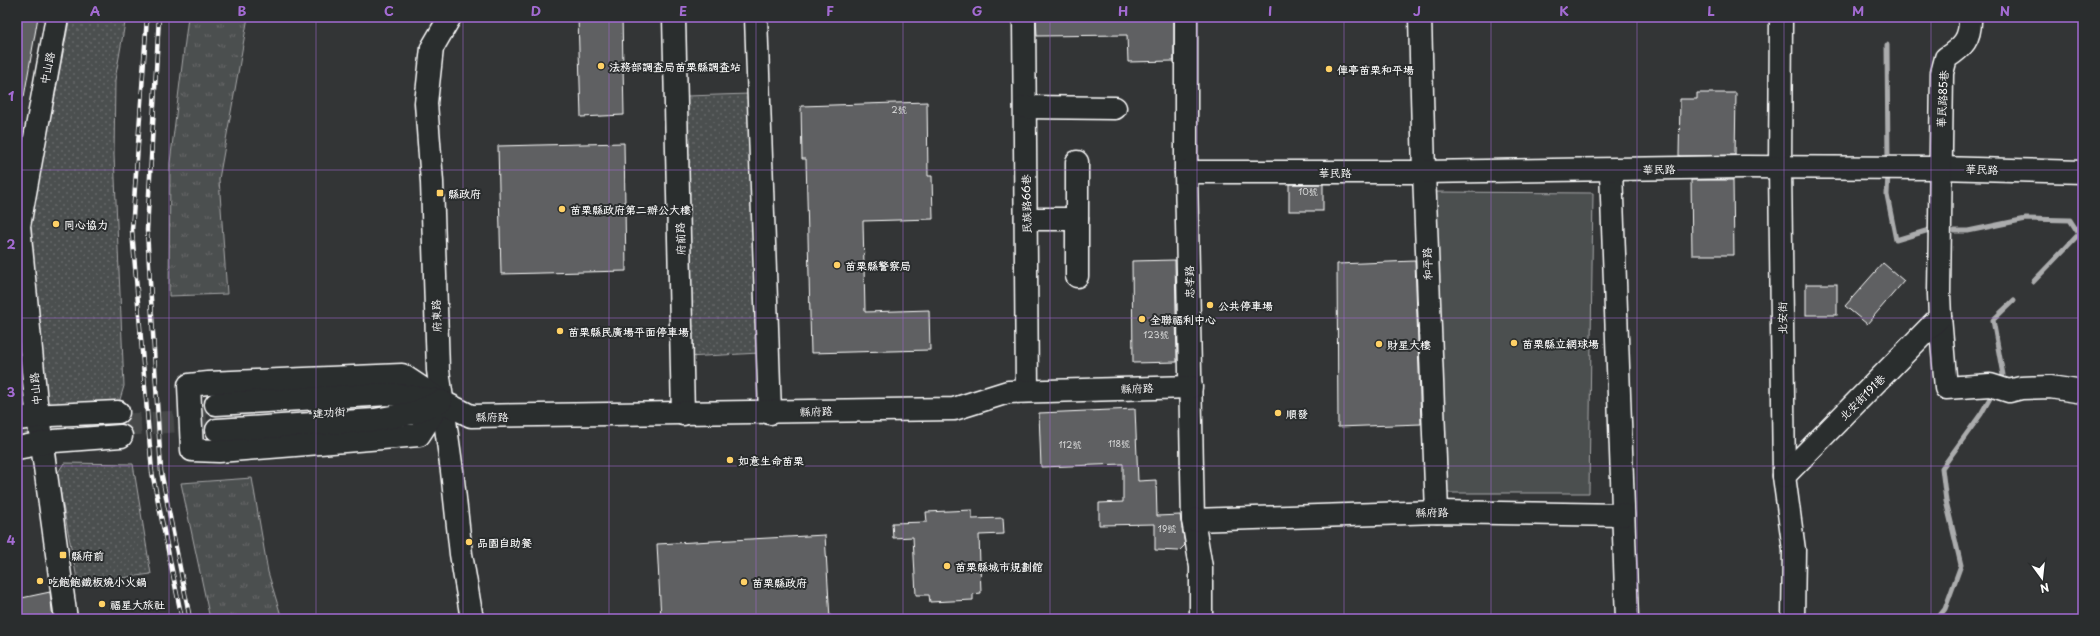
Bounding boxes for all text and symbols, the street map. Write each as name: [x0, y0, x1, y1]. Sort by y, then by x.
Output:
text: A: [90, 1, 100, 20]
text: B: [238, 1, 247, 20]
text: C: [384, 1, 394, 20]
text: D: [531, 1, 541, 20]
text: E: [679, 1, 687, 20]
text: F: [826, 1, 834, 20]
text: G: [972, 1, 982, 20]
text: H: [1118, 1, 1128, 20]
text: I: [1268, 1, 1272, 20]
text: J: [1413, 1, 1421, 20]
text: K: [1559, 1, 1569, 20]
text: L: [1707, 1, 1715, 20]
text: M: [1852, 1, 1864, 20]
text: N: [2000, 1, 2010, 20]
street label: 中山路: [36, 50, 58, 86]
place label: 法務部調查局苗栗縣調查站: [609, 58, 741, 75]
marker: 法務部調查局苗栗縣調查站: [596, 61, 606, 71]
place label: 俥亭苗栗和平場: [1337, 61, 1414, 78]
marker: 俥亭苗栗和平場: [1324, 64, 1334, 74]
street label: 華民路85巷: [1932, 70, 1952, 128]
text: 1: [8, 86, 14, 105]
house number: 2號: [891, 102, 907, 116]
street label: 華民路: [1642, 160, 1676, 178]
street label: 華民路: [1965, 160, 1999, 178]
street label: 華民路: [1319, 164, 1352, 181]
street label: 民族路66巷: [1017, 174, 1035, 234]
house number: 10號: [1298, 184, 1318, 198]
place label: 縣政府: [448, 185, 481, 202]
marker: 縣政府: [435, 188, 445, 198]
place label: 苗栗縣政府第二辦公大樓: [570, 201, 691, 218]
marker: 苗栗縣政府第二辦公大樓: [557, 204, 567, 214]
place label: 同心協力: [64, 216, 108, 233]
marker: 同心協力: [51, 219, 61, 229]
street label: 府前路: [671, 222, 689, 256]
text: 2: [6, 234, 16, 253]
street label: 和平路: [1418, 247, 1436, 281]
place label: 苗栗縣警察局: [845, 257, 911, 274]
marker: 苗栗縣警察局: [832, 260, 842, 270]
street label: 忠孝路: [1180, 265, 1198, 299]
place label: 公共停車場: [1218, 297, 1273, 314]
street label: 府東路: [427, 299, 445, 333]
marker: 公共停車場: [1205, 300, 1215, 310]
street label: 北安街: [1773, 300, 1791, 335]
place label: 全聯福利中心: [1150, 311, 1216, 328]
marker: 全聯福利中心: [1137, 314, 1147, 324]
place label: 苗栗縣民廣場平面停車場: [568, 323, 689, 340]
marker: 苗栗縣民廣場平面停車場: [555, 326, 565, 336]
house number: 123號: [1143, 327, 1169, 341]
place label: 苗栗縣立網球場: [1522, 335, 1599, 352]
place label: 財星大樓: [1387, 336, 1431, 353]
marker: 苗栗縣立網球場: [1509, 338, 1519, 348]
marker: 財星大樓: [1374, 339, 1384, 349]
street label: 北安街191巷: [1835, 370, 1889, 424]
street label: 中山路: [25, 372, 45, 406]
street label: 縣府路: [1120, 379, 1154, 397]
text: 3: [7, 382, 16, 401]
street label: 建功街: [312, 402, 347, 422]
street label: 縣府路: [799, 402, 833, 420]
place label: 順發: [1286, 405, 1308, 422]
street label: 縣府路: [476, 408, 509, 425]
marker: 順發: [1273, 408, 1283, 418]
house number: 118號: [1108, 436, 1130, 450]
house number: 112號: [1059, 437, 1081, 451]
place label: 如意生命苗栗: [738, 452, 804, 469]
marker: 如意生命苗栗: [725, 455, 735, 465]
street label: 縣府路: [1415, 503, 1449, 521]
house number: 19號: [1158, 521, 1176, 535]
text: 4: [7, 530, 16, 549]
place label: 品園自助餐: [477, 534, 532, 551]
marker: 品園自助餐: [464, 537, 474, 547]
place label: 縣府前: [71, 547, 104, 564]
marker: 縣府前: [58, 550, 68, 560]
place label: 苗栗縣城市規劃館: [955, 558, 1043, 575]
north arrow: [2022, 558, 2062, 598]
marker: 苗栗縣城市規劃館: [942, 561, 952, 571]
place label: 吃飽飽鐵板燒小火鍋: [48, 573, 147, 590]
place label: 苗栗縣政府: [752, 574, 807, 591]
marker: 吃飽飽鐵板燒小火鍋: [35, 576, 45, 586]
marker: 苗栗縣政府: [739, 577, 749, 587]
text: N: [2038, 579, 2051, 598]
place label: 福星大旅社: [110, 596, 165, 613]
marker: 福星大旅社: [97, 599, 107, 609]

